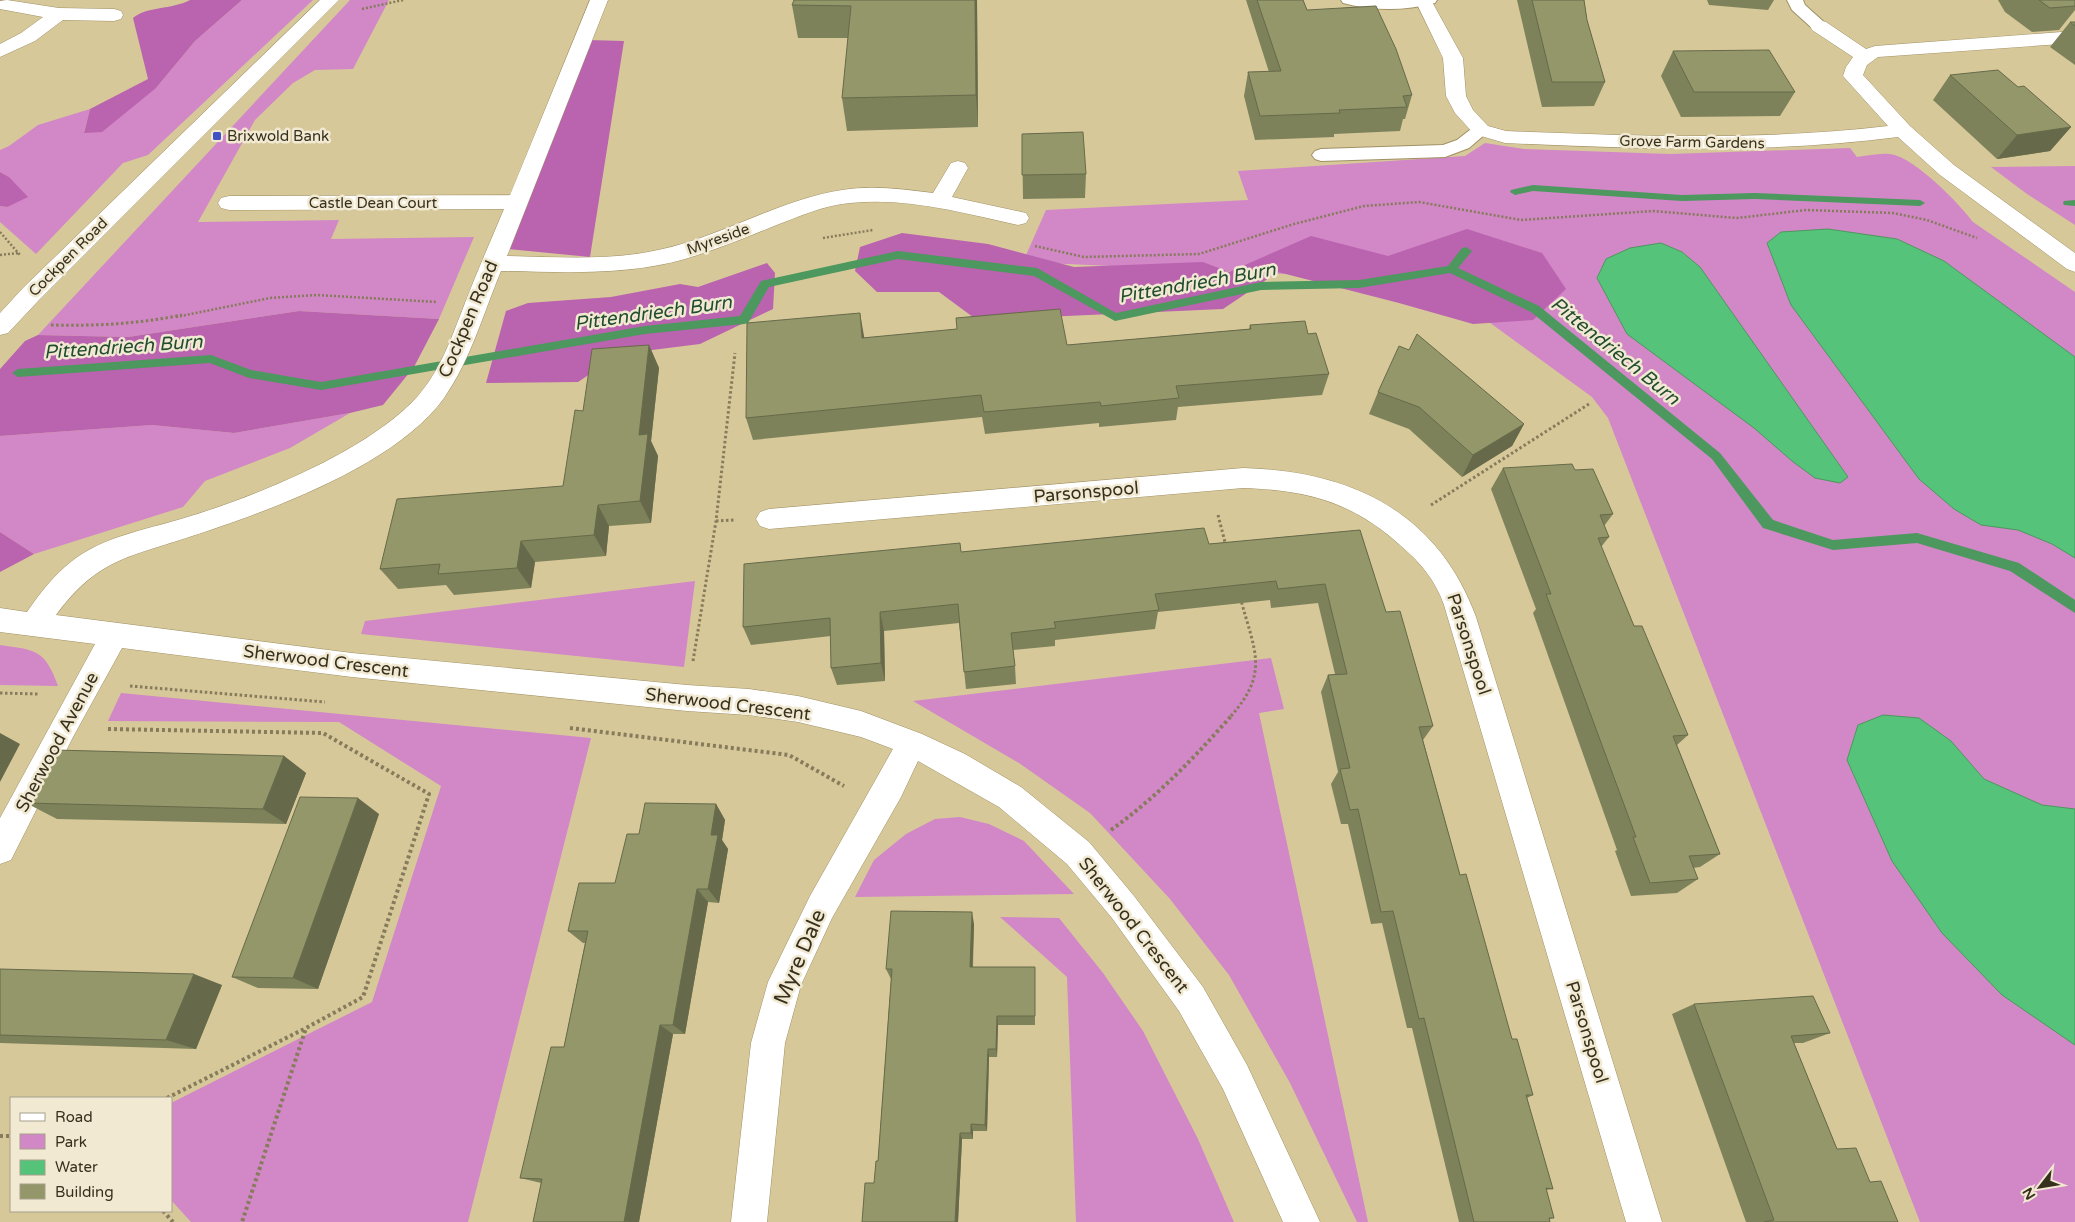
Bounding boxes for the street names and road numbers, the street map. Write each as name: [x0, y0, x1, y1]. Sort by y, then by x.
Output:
street label: Grove Farm Gardens: [1619, 132, 1765, 152]
street label: Castle Dean Court: [309, 194, 438, 212]
street label: Cockpen Road: [25, 214, 111, 300]
street label: Myreside: [684, 219, 752, 259]
street label: Cockpen Road: [433, 257, 503, 381]
street label: Parsonspool: [1032, 476, 1140, 508]
street label: Parsonspool: [1442, 590, 1496, 698]
street label: Sherwood Crescent: [242, 640, 410, 682]
street label: Sherwood Avenue: [11, 668, 103, 816]
street label: Sherwood Crescent: [644, 683, 812, 725]
street label: Sherwood Crescent: [1074, 853, 1194, 997]
street label: Myre Dale: [769, 906, 831, 1008]
street label: Parsonspool: [1561, 978, 1613, 1086]

